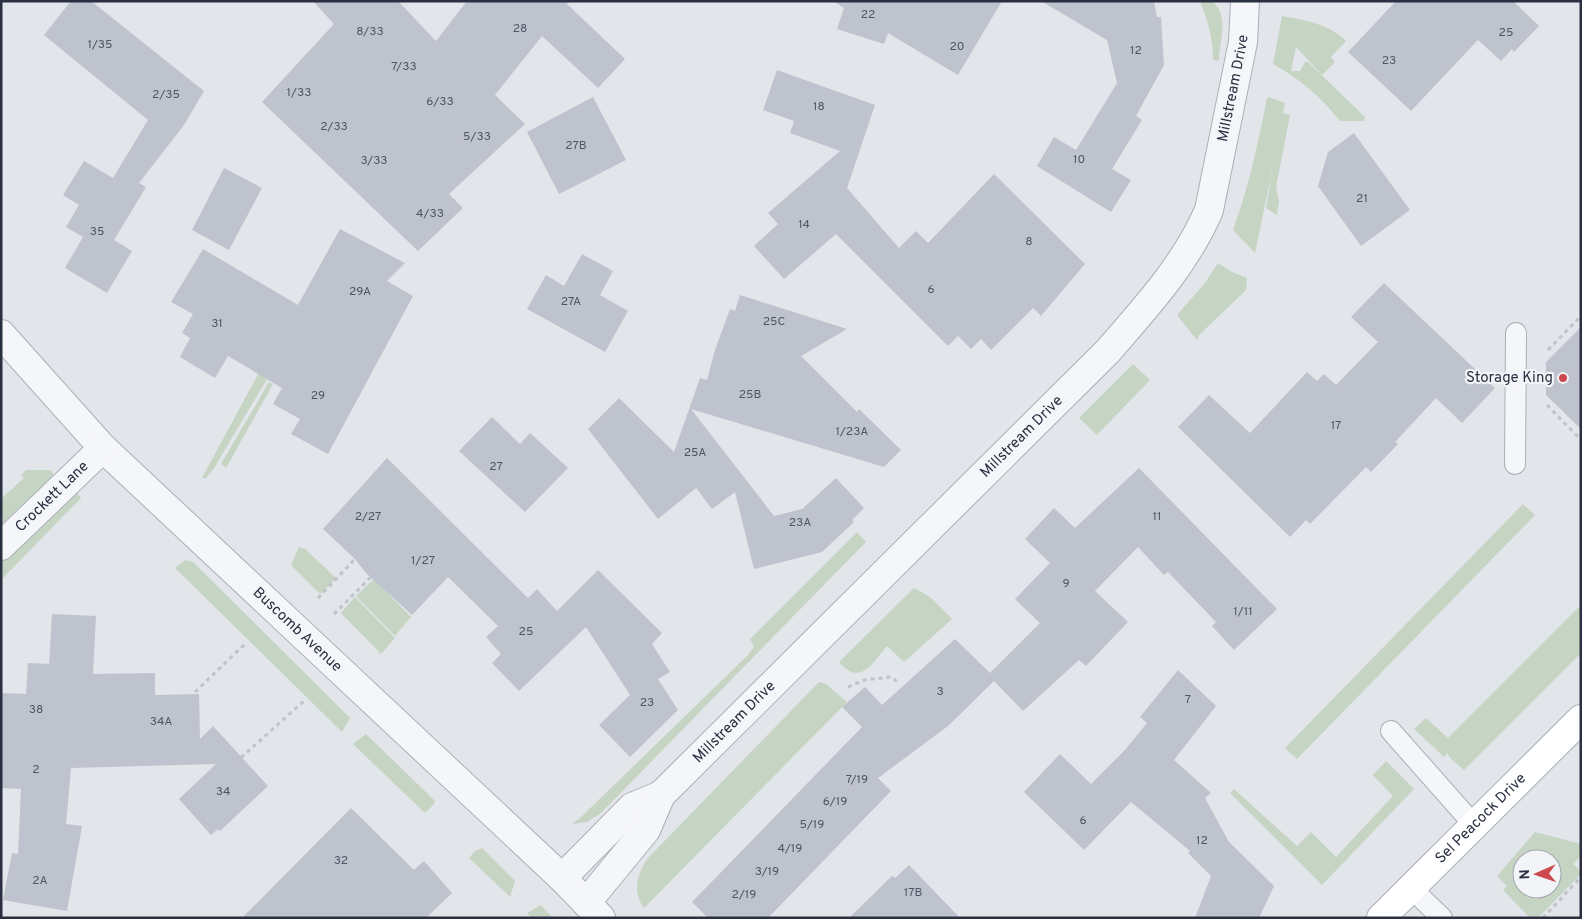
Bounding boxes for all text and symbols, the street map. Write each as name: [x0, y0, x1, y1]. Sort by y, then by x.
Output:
house number: 22: [861, 7, 875, 23]
house number: 28: [513, 21, 527, 37]
house number: 8/33: [356, 24, 384, 40]
house number: 25: [1499, 25, 1513, 41]
street label: Millstream Drive: [1214, 34, 1253, 144]
house number: 1/35: [87, 37, 113, 53]
house number: 20: [949, 39, 965, 55]
house number: 12: [1130, 43, 1142, 59]
house number: 23: [1382, 53, 1396, 69]
house number: 7/33: [391, 59, 417, 75]
house number: 1/33: [287, 85, 311, 101]
house number: 2/35: [152, 87, 180, 103]
house number: 6/33: [426, 94, 454, 110]
house number: 18: [813, 99, 825, 115]
house number: 2/33: [320, 119, 348, 135]
house number: 5/33: [463, 129, 491, 145]
house number: 27B: [565, 138, 587, 154]
house number: 10: [1073, 152, 1085, 168]
house number: 3/33: [360, 153, 388, 169]
house number: 21: [1356, 191, 1368, 207]
house number: 4/33: [416, 206, 444, 222]
house number: 14: [798, 217, 810, 233]
house number: 35: [90, 224, 104, 240]
house number: 8: [1025, 234, 1033, 250]
house number: 6: [927, 282, 935, 298]
house number: 29A: [349, 284, 371, 300]
house number: 27A: [561, 294, 581, 310]
house number: 25C: [763, 314, 786, 330]
house number: 31: [211, 316, 223, 332]
place label: Storage King: [1466, 369, 1553, 388]
marker: Storage King: [1557, 372, 1569, 384]
house number: 25B: [739, 387, 761, 403]
house number: 29: [311, 388, 325, 404]
street label: Millstream Drive: [976, 392, 1067, 482]
house number: 17: [1331, 418, 1341, 434]
house number: 1/23A: [836, 424, 868, 440]
house number: 25A: [684, 445, 706, 461]
street label: Crockett Lane: [11, 457, 93, 536]
house number: 27: [489, 459, 503, 475]
house number: 2/27: [355, 509, 381, 525]
house number: 11: [1153, 509, 1161, 525]
house number: 23A: [789, 515, 811, 531]
house number: 1/27: [411, 553, 435, 569]
house number: 9: [1062, 576, 1070, 592]
street label: Buscomb Avenue: [249, 584, 346, 676]
house number: 1/11: [1233, 604, 1253, 620]
house number: 25: [519, 624, 533, 640]
street label: Millstream Drive: [689, 677, 780, 767]
house number: 3: [936, 684, 944, 700]
house number: 7: [1185, 692, 1191, 708]
house number: 23: [640, 695, 654, 711]
house number: 38: [29, 702, 43, 718]
house number: 34A: [150, 714, 172, 730]
house number: 2: [32, 762, 40, 778]
street label: Sel Peacock Drive: [1431, 769, 1530, 868]
house number: 7/19: [846, 772, 868, 788]
house number: 34: [216, 784, 230, 800]
house number: 6/19: [823, 794, 847, 810]
house number: 6: [1079, 813, 1087, 829]
house number: 5/19: [800, 817, 824, 833]
house number: 12: [1196, 833, 1208, 849]
house number: 4/19: [778, 841, 802, 857]
north arrow: [1512, 849, 1562, 899]
house number: 32: [334, 853, 348, 869]
house number: 3/19: [755, 864, 779, 880]
text: N: [1517, 869, 1534, 880]
house number: 2A: [32, 873, 48, 889]
house number: 17B: [904, 885, 922, 901]
house number: 2/19: [732, 887, 756, 903]

